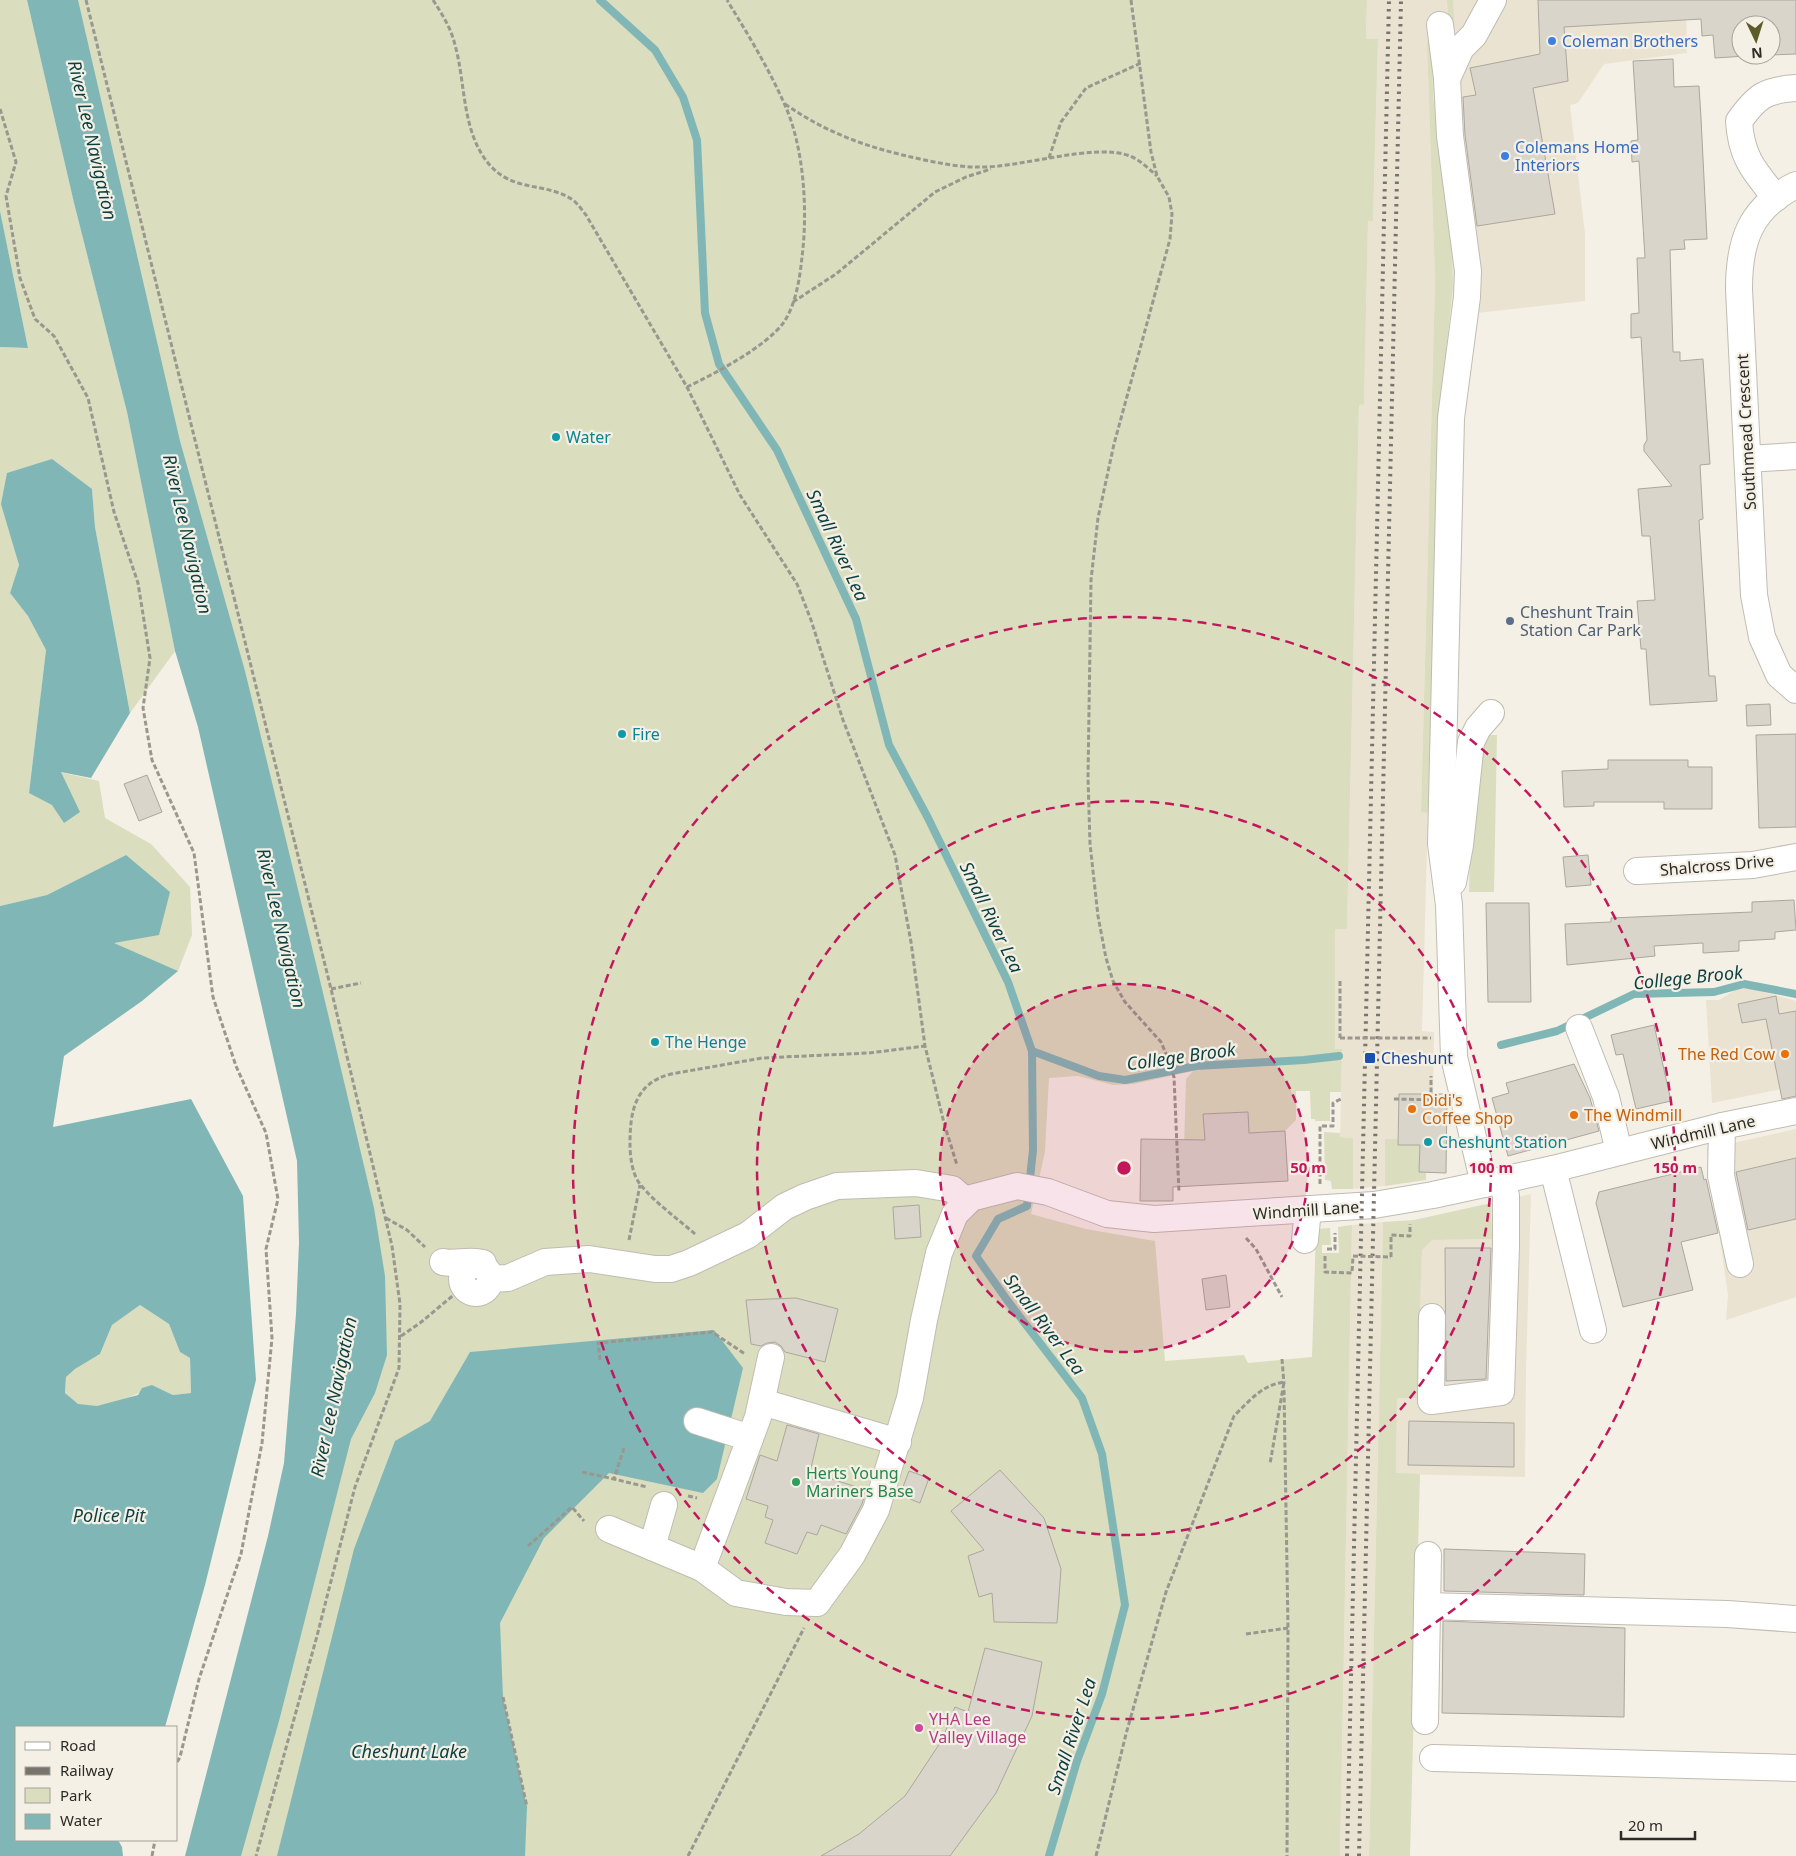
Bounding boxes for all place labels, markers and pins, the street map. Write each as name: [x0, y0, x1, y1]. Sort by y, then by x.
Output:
place label: Coleman Brothers: [1562, 30, 1698, 52]
marker: Coleman Brothers: [1546, 35, 1558, 47]
place label: Colemans Home Interiors: [1515, 136, 1639, 176]
marker: Colemans Home Interiors: [1499, 150, 1511, 162]
place label: Water: [566, 426, 611, 448]
marker: Water: [550, 431, 562, 443]
place label: Cheshunt Train Station Car Park: [1520, 601, 1641, 641]
marker: Cheshunt Train Station Car Park: [1504, 615, 1516, 627]
place label: Fire: [632, 723, 660, 745]
marker: Fire: [616, 728, 628, 740]
place label: The Henge: [665, 1031, 747, 1053]
marker: The Henge: [649, 1036, 661, 1048]
place label: The Red Cow: [1678, 1043, 1775, 1065]
place label: Cheshunt: [1381, 1047, 1453, 1069]
marker: The Red Cow: [1779, 1048, 1791, 1060]
marker: Cheshunt: [1363, 1051, 1377, 1065]
place label: Didi's Coffee Shop: [1422, 1089, 1513, 1129]
marker: Didi's Coffee Shop: [1406, 1103, 1418, 1115]
place label: The Windmill: [1584, 1104, 1682, 1126]
marker: The Windmill: [1568, 1109, 1580, 1121]
place label: Cheshunt Station: [1438, 1131, 1567, 1153]
marker: Cheshunt Station: [1422, 1136, 1434, 1148]
centre of rings: [1115, 1159, 1133, 1177]
place label: Herts Young Mariners Base: [806, 1462, 914, 1502]
marker: Herts Young Mariners Base: [790, 1476, 802, 1488]
place label: YHA Lee Valley Village: [929, 1708, 1026, 1748]
marker: YHA Lee Valley Village: [913, 1722, 925, 1734]

